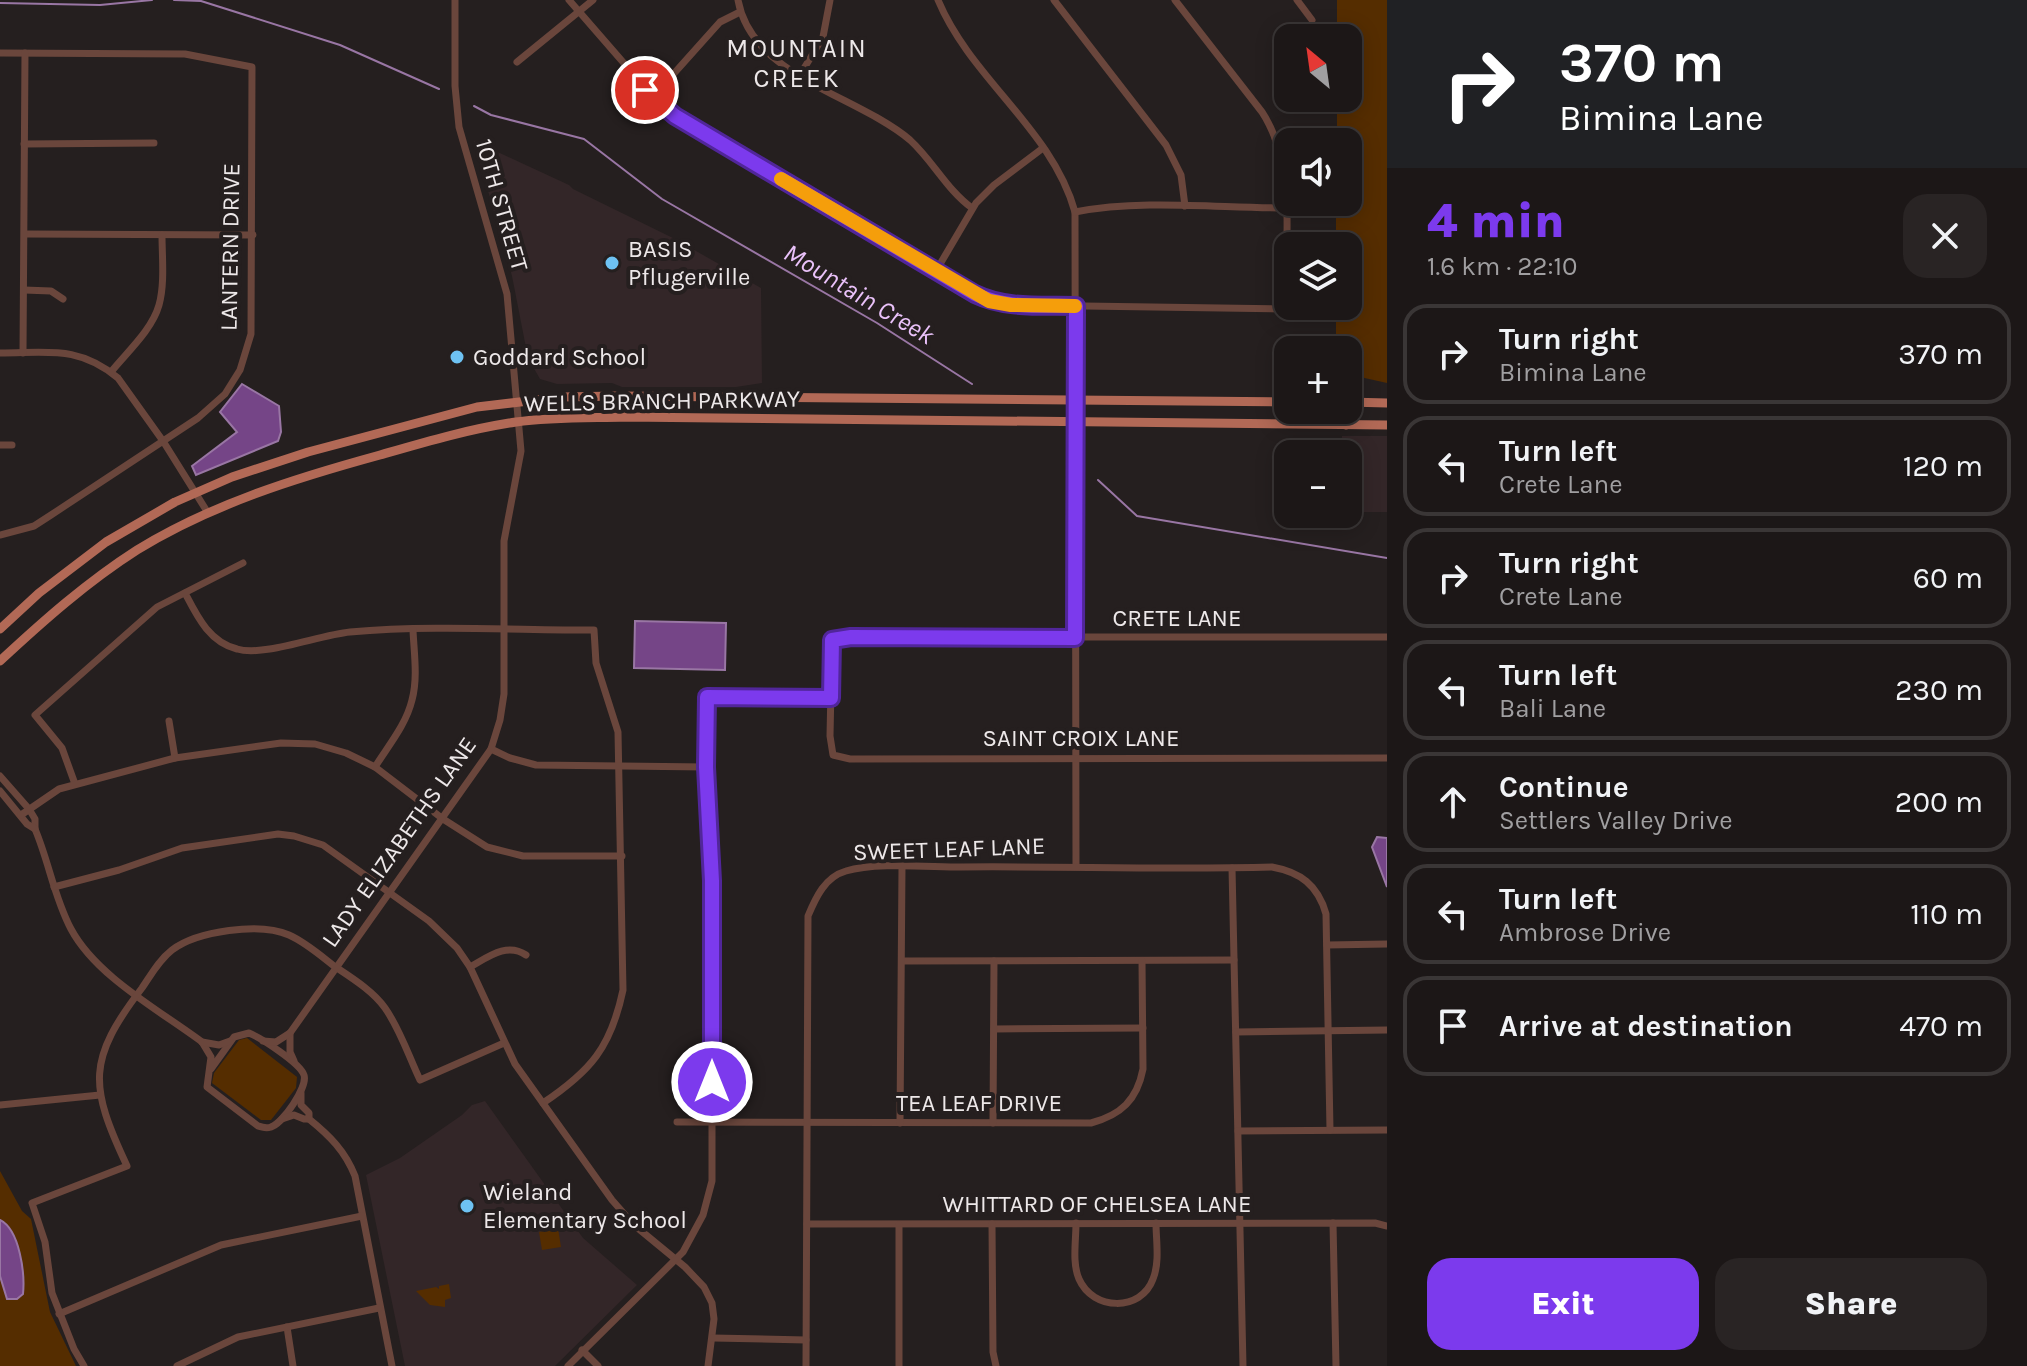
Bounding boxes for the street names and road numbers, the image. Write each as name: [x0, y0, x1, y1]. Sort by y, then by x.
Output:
street label: 10TH STREET: [470, 136, 534, 274]
street label: LANTERN DRIVE: [215, 163, 245, 331]
street label: WELLS BRANCH PARKWAY: [524, 385, 800, 417]
street label: CRETE LANE: [1112, 604, 1242, 632]
street label: SAINT CROIX LANE: [983, 724, 1179, 752]
street label: LADY ELIZABETHS LANE: [316, 732, 482, 952]
street label: SWEET LEAF LANE: [852, 832, 1046, 866]
street label: TEA LEAF DRIVE: [896, 1089, 1062, 1117]
street label: WHITTARD OF CHELSEA LANE: [943, 1190, 1251, 1218]

